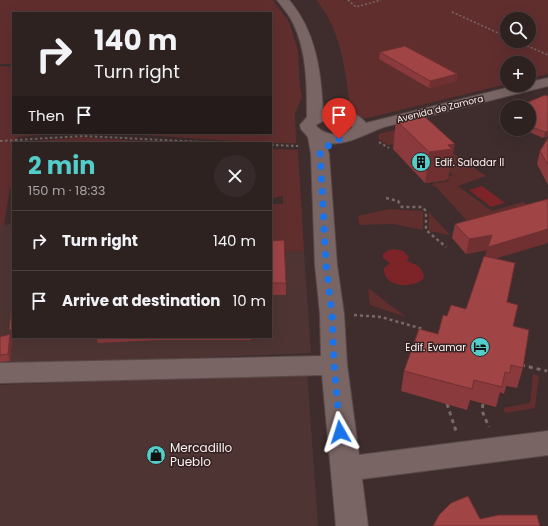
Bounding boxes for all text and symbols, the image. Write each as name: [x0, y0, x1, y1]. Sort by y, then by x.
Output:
map controls: [500, 12, 536, 136]
button: search: [500, 12, 536, 48]
text: 140 m: [94, 21, 177, 60]
icon: right: [28, 28, 80, 80]
button: +: [500, 56, 536, 92]
text: Turn right: [94, 59, 180, 84]
street label: Avenida de Zamora: [395, 92, 485, 126]
pin: [322, 98, 356, 139]
button: −: [500, 100, 536, 136]
icon: arrive: [73, 104, 95, 126]
icon: arrive: [328, 104, 350, 126]
text: Then: [28, 105, 65, 126]
text: 2 min: [28, 149, 95, 182]
building icon: Edif. Saladar II: [410, 151, 432, 173]
button: close: [214, 155, 256, 197]
place label: Edif. Saladar II: [435, 155, 504, 170]
text: 150 m · 18:33: [28, 181, 106, 200]
icon: right: [28, 230, 50, 252]
text: Turn right: [62, 230, 138, 251]
text: 140 m: [213, 230, 256, 251]
icon: arrive: [28, 290, 50, 312]
text: Arrive at destination: [62, 290, 220, 311]
text: 10 m: [232, 290, 266, 311]
hotel icon: Edif. Evamar: [469, 336, 491, 358]
place label: Edif. Evamar: [405, 340, 466, 355]
position arrow: [319, 411, 361, 453]
place label: Mercadillo Pueblo: [170, 439, 233, 470]
shop icon: Mercadillo Pueblo: [145, 444, 167, 466]

